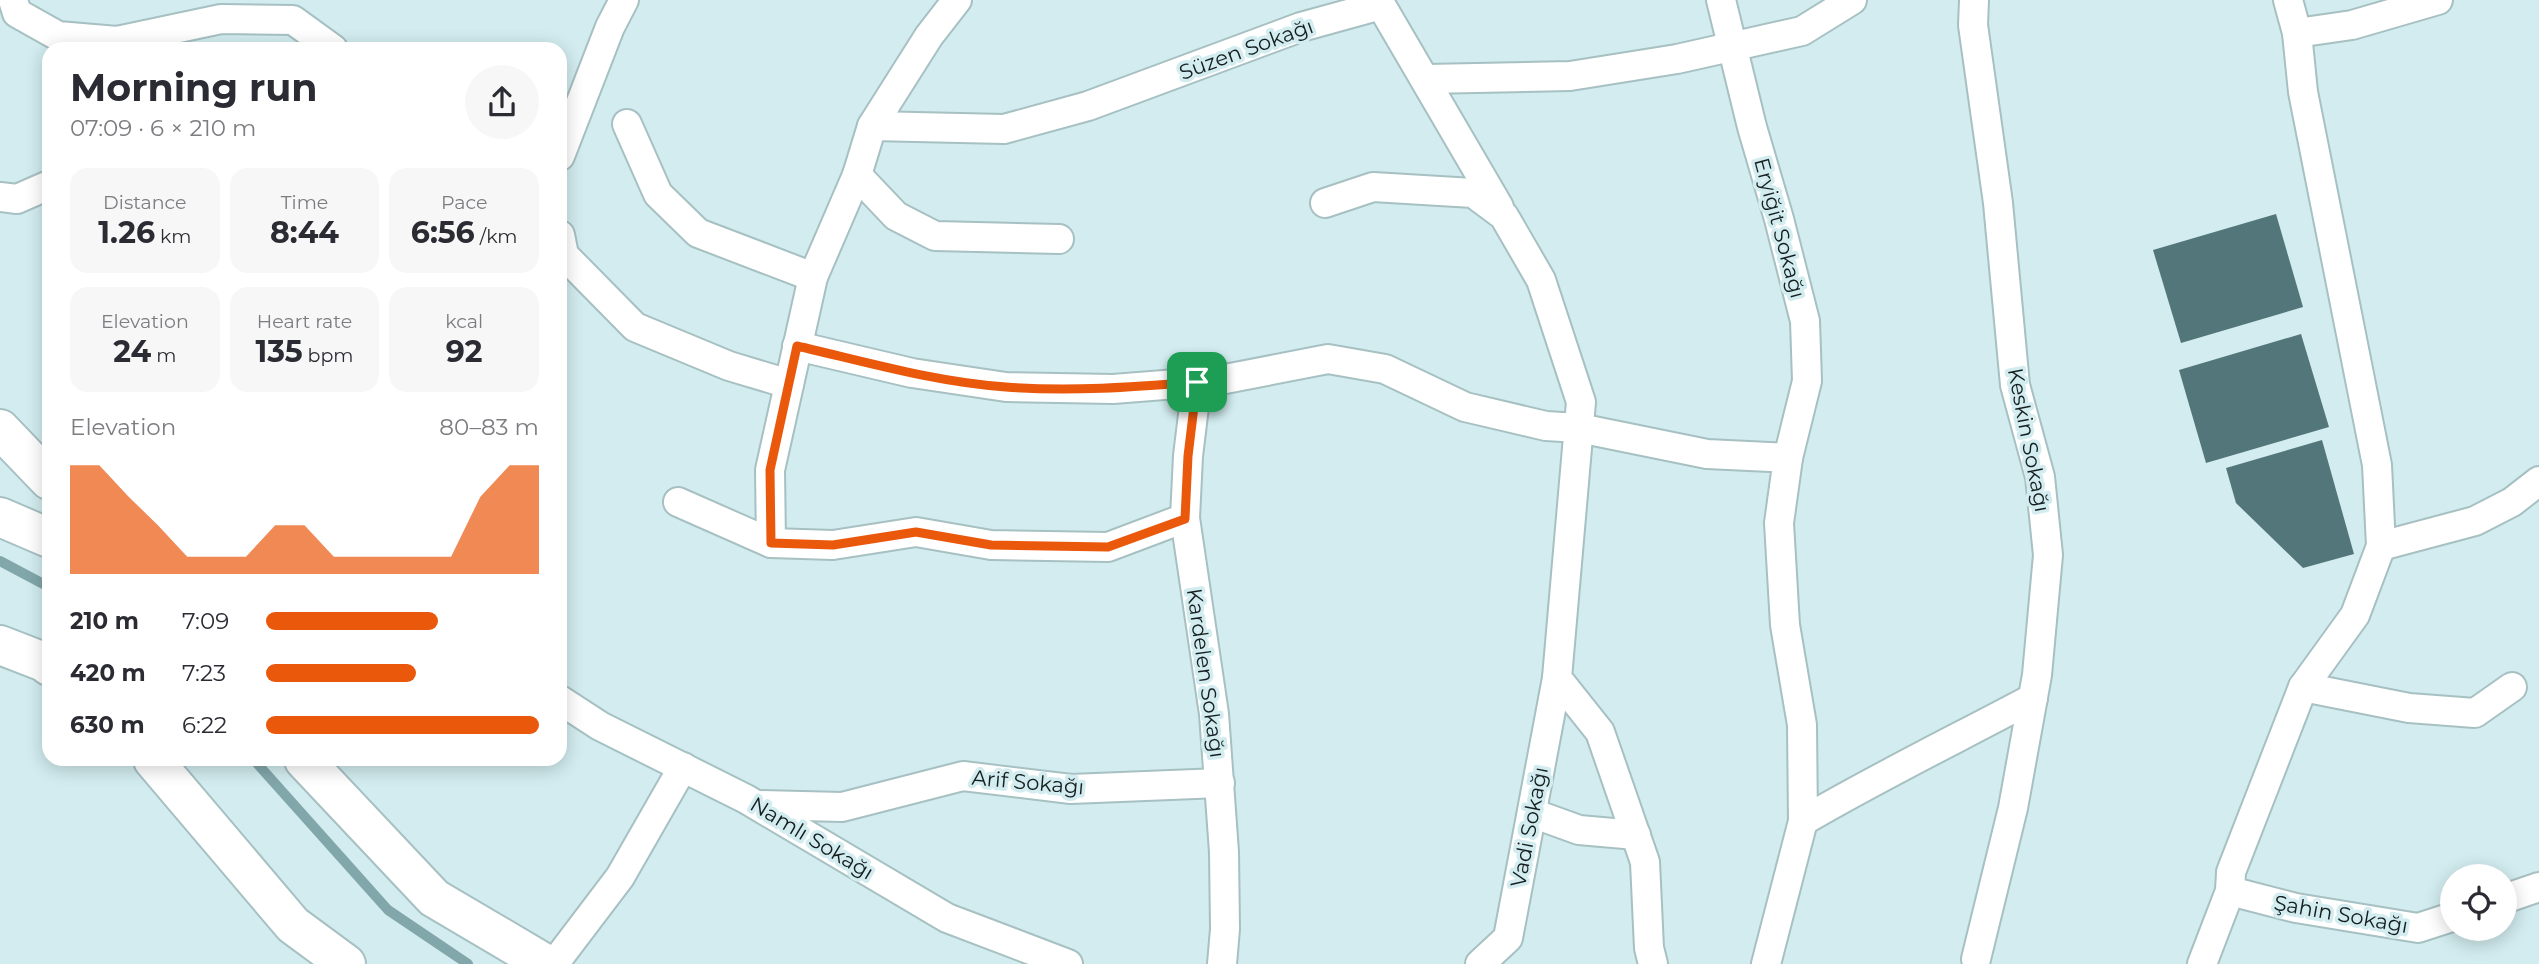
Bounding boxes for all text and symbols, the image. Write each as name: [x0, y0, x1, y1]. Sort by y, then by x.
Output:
street label: Süzen Sokağı: [1176, 13, 1316, 85]
text: Morning run: [70, 64, 318, 111]
button: share: [465, 65, 539, 139]
text: 07:09 · 6 × 210 m: [70, 114, 256, 142]
street label: Eryiğit Sokağı: [1749, 155, 1811, 301]
text: Distance: [103, 191, 187, 214]
text: Time: [281, 191, 328, 214]
text: Pace: [441, 191, 487, 214]
text: 1.26: [98, 214, 155, 251]
text: 8:44: [270, 214, 339, 251]
text: 6:56: [411, 214, 475, 251]
text: km: [155, 225, 191, 248]
text: /km: [475, 225, 518, 248]
text: Elevation: [101, 310, 189, 333]
text: Heart rate: [257, 310, 352, 333]
text: kcal: [445, 310, 483, 333]
text: 24: [113, 333, 151, 370]
text: 135: [256, 333, 303, 370]
text: 92: [446, 333, 483, 370]
text: m: [151, 344, 176, 367]
text: bpm: [303, 344, 353, 367]
pin: [1167, 352, 1227, 412]
icon: arrive: [1178, 363, 1216, 401]
street label: Keskin Sokağı: [2003, 366, 2055, 514]
text: Elevation: [70, 413, 176, 441]
text: 80–83 m: [439, 413, 539, 441]
street label: Kardelen Sokağı: [1182, 587, 1230, 759]
text: 210 m: [70, 607, 139, 635]
text: 7:09: [182, 607, 229, 635]
text: 420 m: [70, 659, 146, 687]
text: 7:23: [182, 659, 226, 687]
text: 630 m: [70, 711, 145, 739]
text: 6:22: [182, 711, 227, 739]
street label: Arif Sokağı: [971, 765, 1085, 799]
street label: Vadi Sokağı: [1505, 765, 1553, 889]
street label: Namlı Sokağı: [746, 791, 878, 885]
map controls: [2440, 864, 2517, 941]
button: locate: [2440, 864, 2517, 941]
street label: Şahin Sokağı: [2272, 890, 2410, 938]

